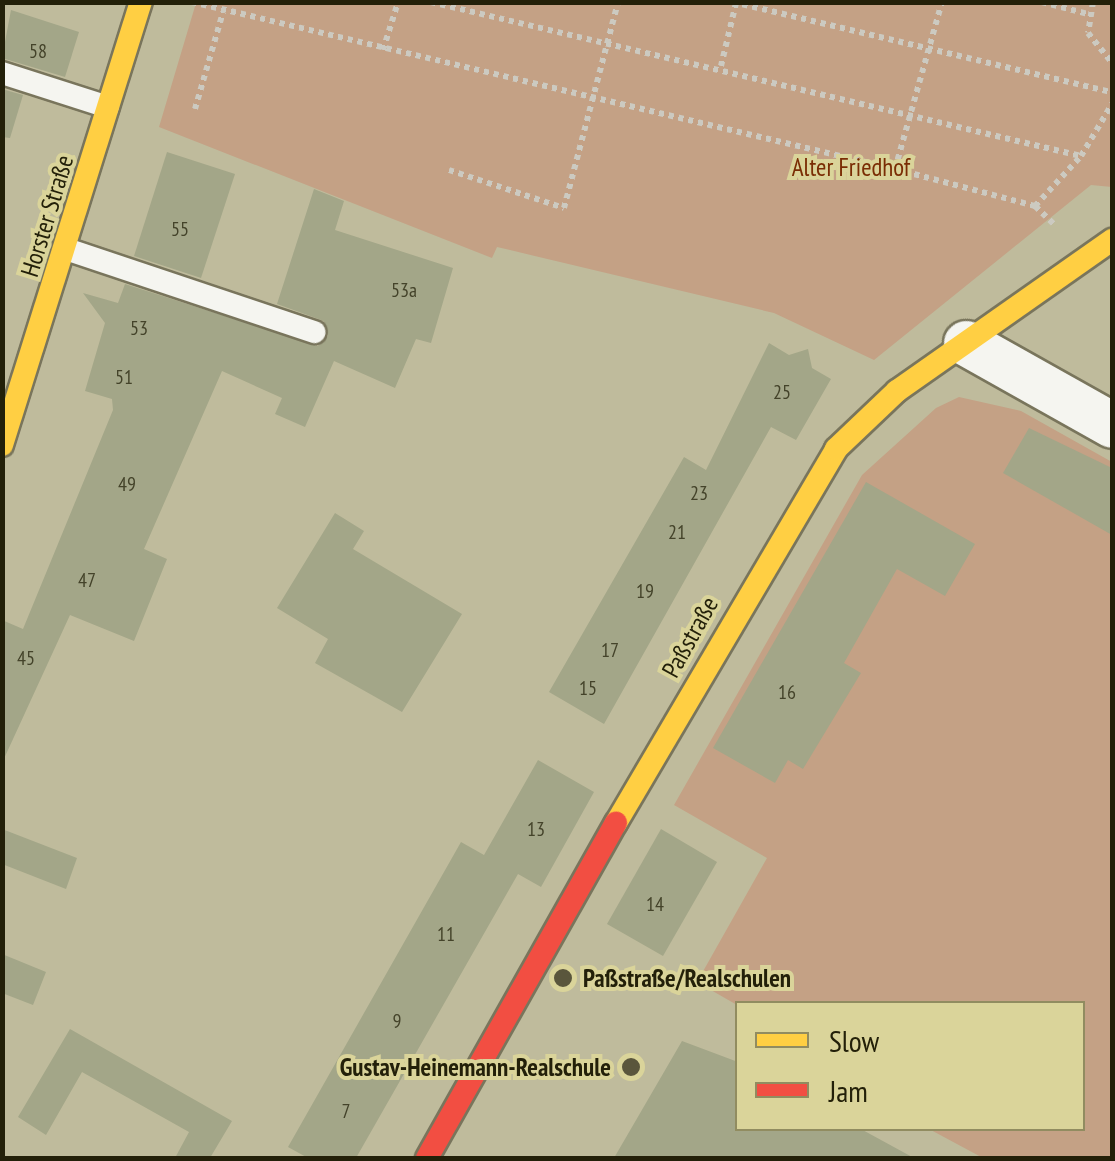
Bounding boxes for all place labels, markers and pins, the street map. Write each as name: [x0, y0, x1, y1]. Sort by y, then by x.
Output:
place label: Paßstraße/Realschulen: [583, 963, 791, 993]
marker: Paßstraße/Realschulen: [552, 967, 574, 989]
place label: Gustav-Heinemann-Realschule: [340, 1052, 611, 1082]
marker: Gustav-Heinemann-Realschule: [620, 1056, 642, 1078]

